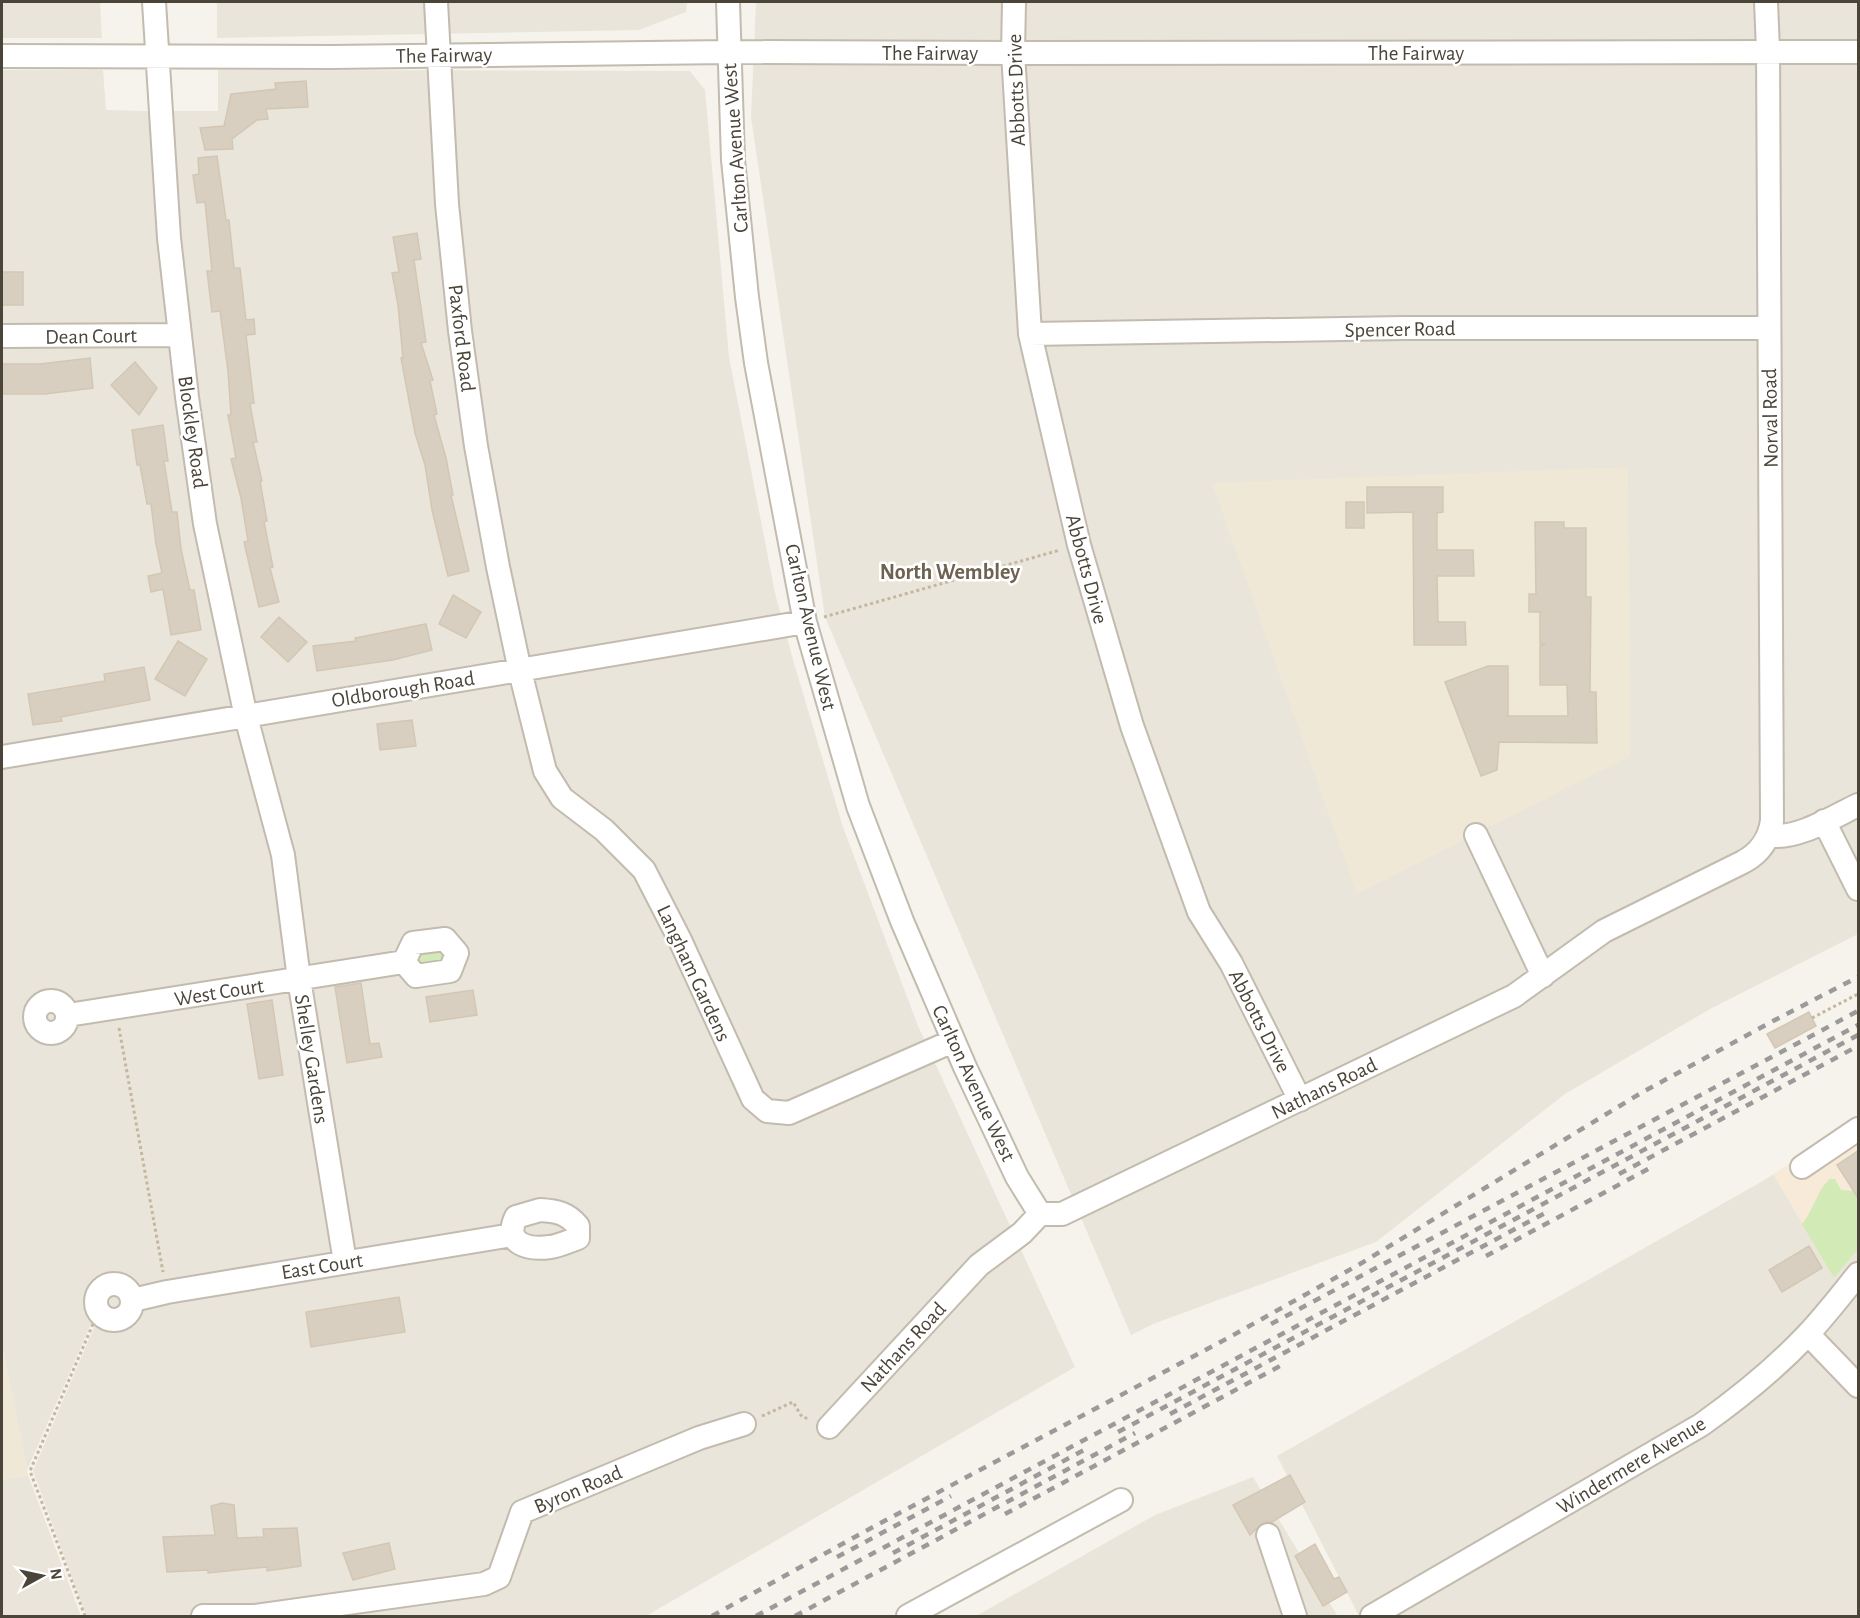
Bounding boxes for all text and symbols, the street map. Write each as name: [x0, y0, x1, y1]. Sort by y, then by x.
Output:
street label: Abbotts Drive: [1004, 33, 1029, 146]
street label: The Fairway: [882, 43, 978, 64]
street label: The Fairway: [1368, 43, 1464, 64]
street label: The Fairway: [395, 44, 493, 67]
street label: Carlton Avenue West: [719, 62, 752, 233]
street label: Paxford Road: [444, 283, 479, 393]
street label: Spencer Road: [1344, 318, 1456, 341]
street label: Dean Court: [45, 325, 137, 348]
street label: Norval Road: [1759, 368, 1782, 468]
street label: Blockley Road: [174, 374, 211, 490]
street label: Abbotts Drive: [1062, 512, 1111, 626]
street label: Carlton Avenue West: [781, 542, 840, 713]
district label: North Wembley: [880, 561, 1020, 584]
street label: Oldborough Road: [330, 668, 476, 711]
street label: Langham Gardens: [653, 902, 734, 1045]
street label: Abbotts Drive: [1225, 966, 1294, 1076]
street label: West Court: [173, 975, 266, 1010]
street label: Shelley Gardens: [291, 993, 332, 1125]
street label: Carlton Avenue West: [928, 1002, 1019, 1165]
street label: Nathans Road: [1268, 1054, 1380, 1123]
street label: East Court: [280, 1250, 365, 1283]
street label: Nathans Road: [857, 1298, 950, 1396]
street label: Windermere Avenue: [1553, 1413, 1709, 1518]
street label: Byron Road: [531, 1462, 625, 1517]
north arrow: [12, 1546, 72, 1606]
text: N: [47, 1567, 65, 1581]

